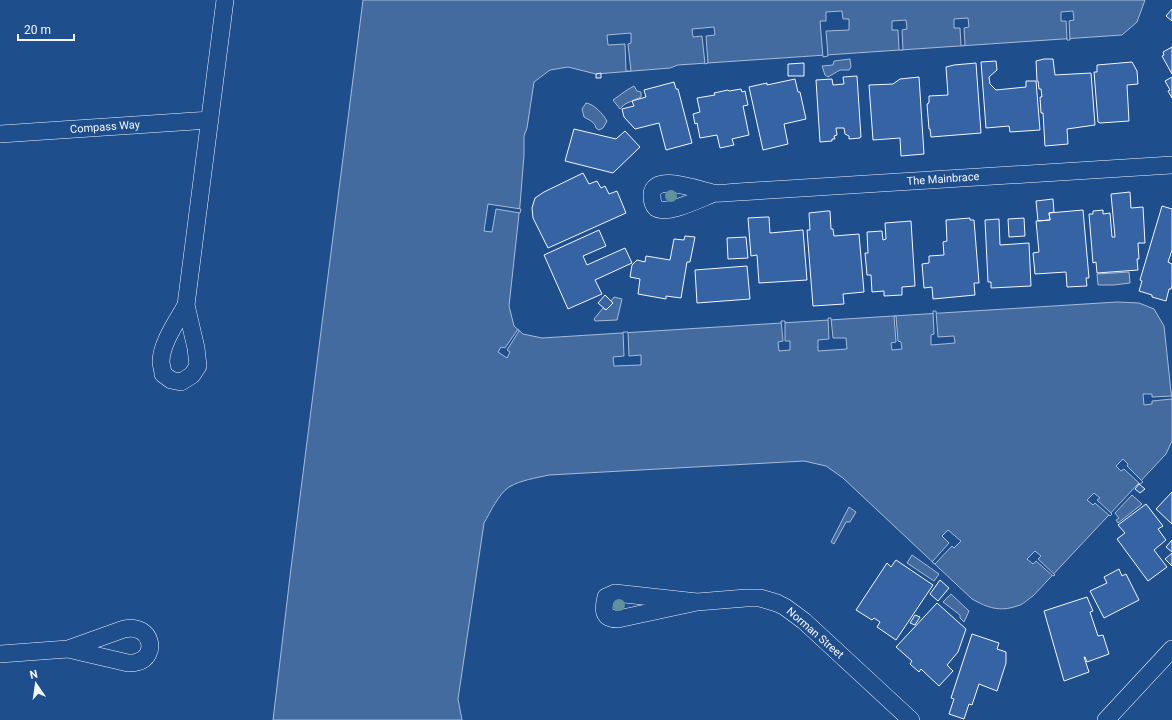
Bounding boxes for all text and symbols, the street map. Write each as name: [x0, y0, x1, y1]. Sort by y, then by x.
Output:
scale bar: [18, 16, 74, 42]
text: 20 m: [24, 23, 51, 37]
street label: Compass Way: [70, 118, 141, 136]
street label: The Mainbrace: [906, 170, 980, 188]
street label: Norman Street: [784, 605, 846, 662]
north arrow: [16, 664, 56, 704]
text: N: [29, 667, 39, 682]

